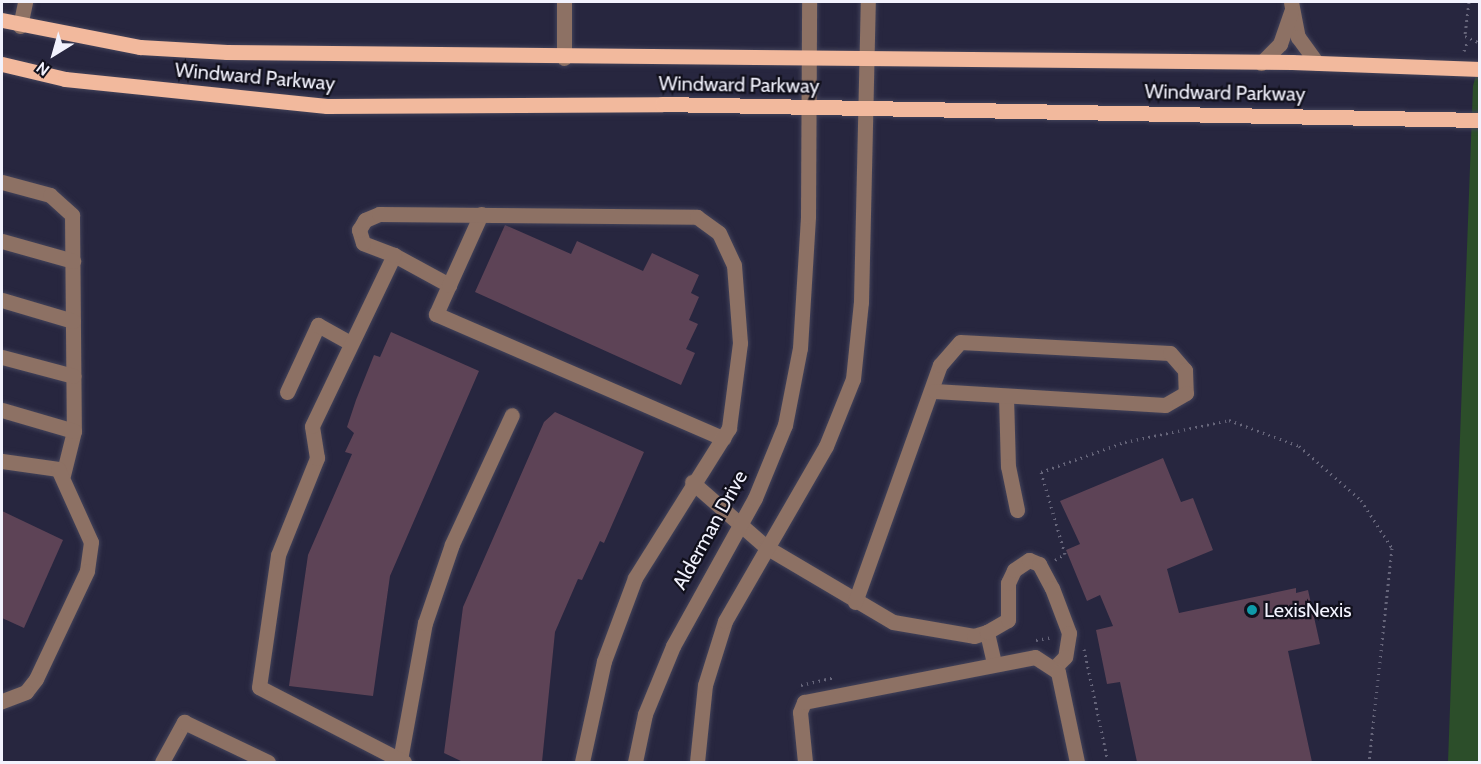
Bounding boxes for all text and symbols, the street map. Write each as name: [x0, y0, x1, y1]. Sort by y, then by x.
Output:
north arrow: [24, 24, 84, 84]
text: N: [33, 58, 53, 80]
street label: Windward Parkway: [174, 58, 336, 96]
street label: Windward Parkway: [658, 72, 820, 98]
street label: Windward Parkway: [1144, 80, 1306, 106]
street label: Alderman Drive: [667, 466, 753, 594]
place label: LexisNexis: [1264, 598, 1352, 622]
marker: LexisNexis: [1245, 603, 1259, 617]

